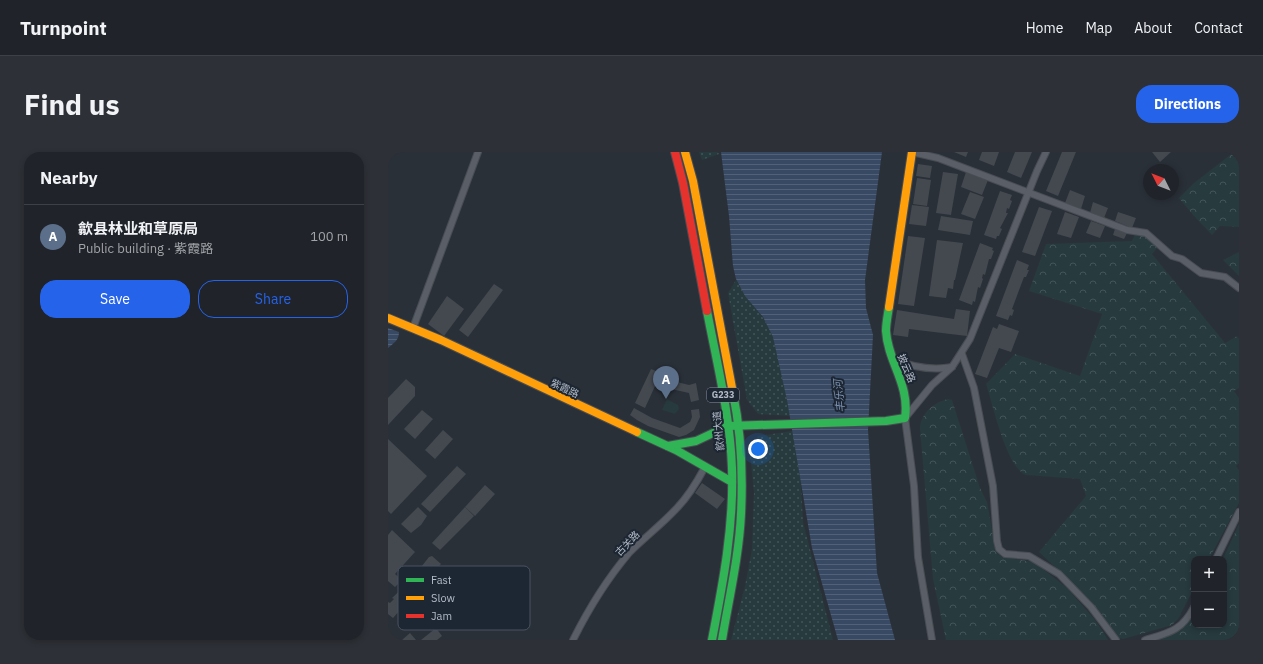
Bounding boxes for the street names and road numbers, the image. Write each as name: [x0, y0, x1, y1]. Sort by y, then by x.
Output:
street label: 披云路: [895, 352, 918, 385]
street label: 紫霞路: [548, 376, 581, 401]
road number: G233: [707, 388, 739, 402]
street label: 歙州大道: [710, 410, 727, 452]
street label: 古关路: [612, 528, 642, 559]

